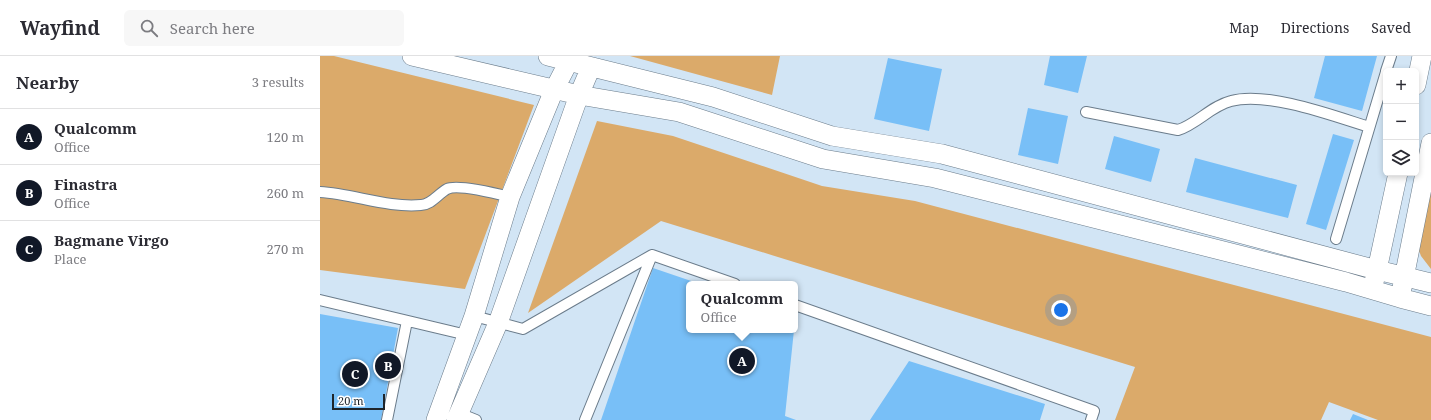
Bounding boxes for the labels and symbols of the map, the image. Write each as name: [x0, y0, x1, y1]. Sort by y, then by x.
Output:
your location: [1051, 300, 1071, 320]
pin: A: [729, 346, 755, 376]
pin: B: [375, 351, 401, 381]
pin: C: [342, 359, 368, 389]
scale bar: [332, 392, 385, 411]

